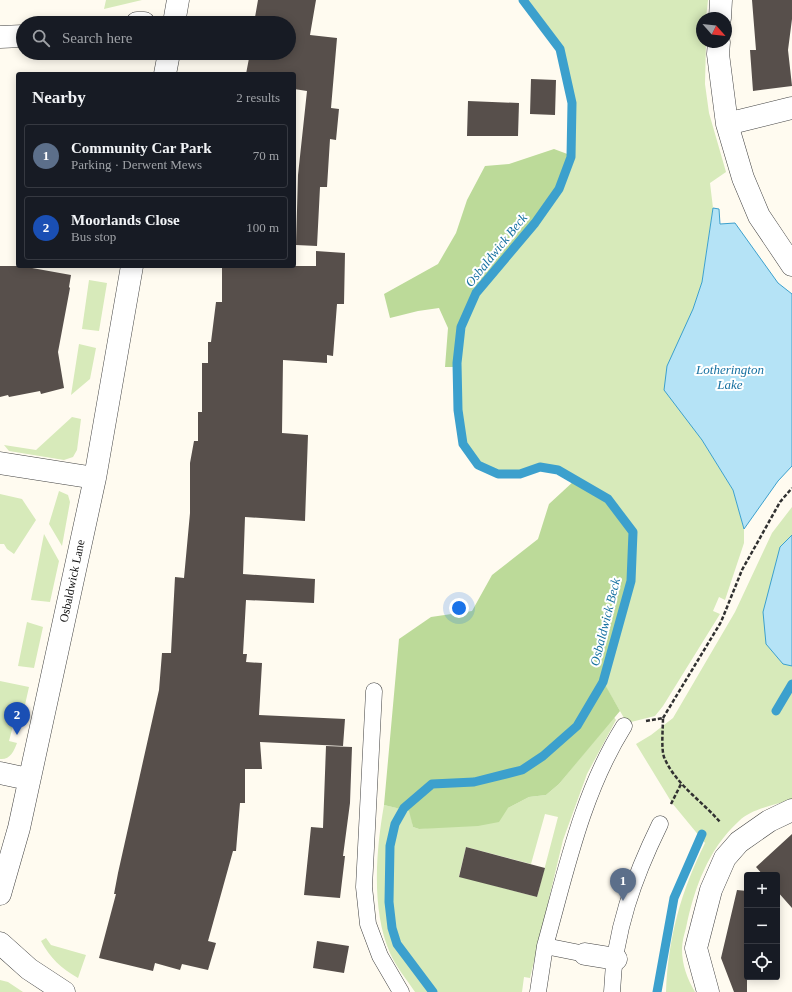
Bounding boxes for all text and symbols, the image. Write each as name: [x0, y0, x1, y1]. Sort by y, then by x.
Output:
north arrow: [696, 12, 732, 48]
search box: [16, 16, 296, 60]
icon: search: [30, 27, 52, 49]
text: Search here: [62, 30, 132, 46]
text: Nearby: [32, 88, 86, 107]
text: 2 results: [236, 90, 280, 105]
text: Community Car Park: [71, 140, 212, 156]
text: 1: [43, 148, 49, 163]
text: 70 m: [253, 148, 279, 163]
text: Parking · Derwent Mews: [71, 157, 202, 172]
water label: Osbaldwick Beck: [462, 210, 530, 290]
text: Moorlands Close: [71, 212, 180, 228]
text: 2: [43, 220, 49, 235]
text: 100 m: [246, 220, 279, 235]
text: Bus stop: [71, 229, 116, 244]
water label: Lotherington Lake: [695, 362, 764, 392]
street label: Osbaldwick Lane: [56, 538, 88, 624]
water label: Osbaldwick Beck: [587, 576, 623, 667]
your location: [449, 598, 469, 618]
pin: 2: [4, 702, 30, 735]
pin: 1: [610, 868, 636, 901]
map controls: [744, 872, 780, 980]
button: +: [744, 872, 780, 908]
button: −: [744, 908, 780, 944]
button: locate: [744, 944, 780, 980]

